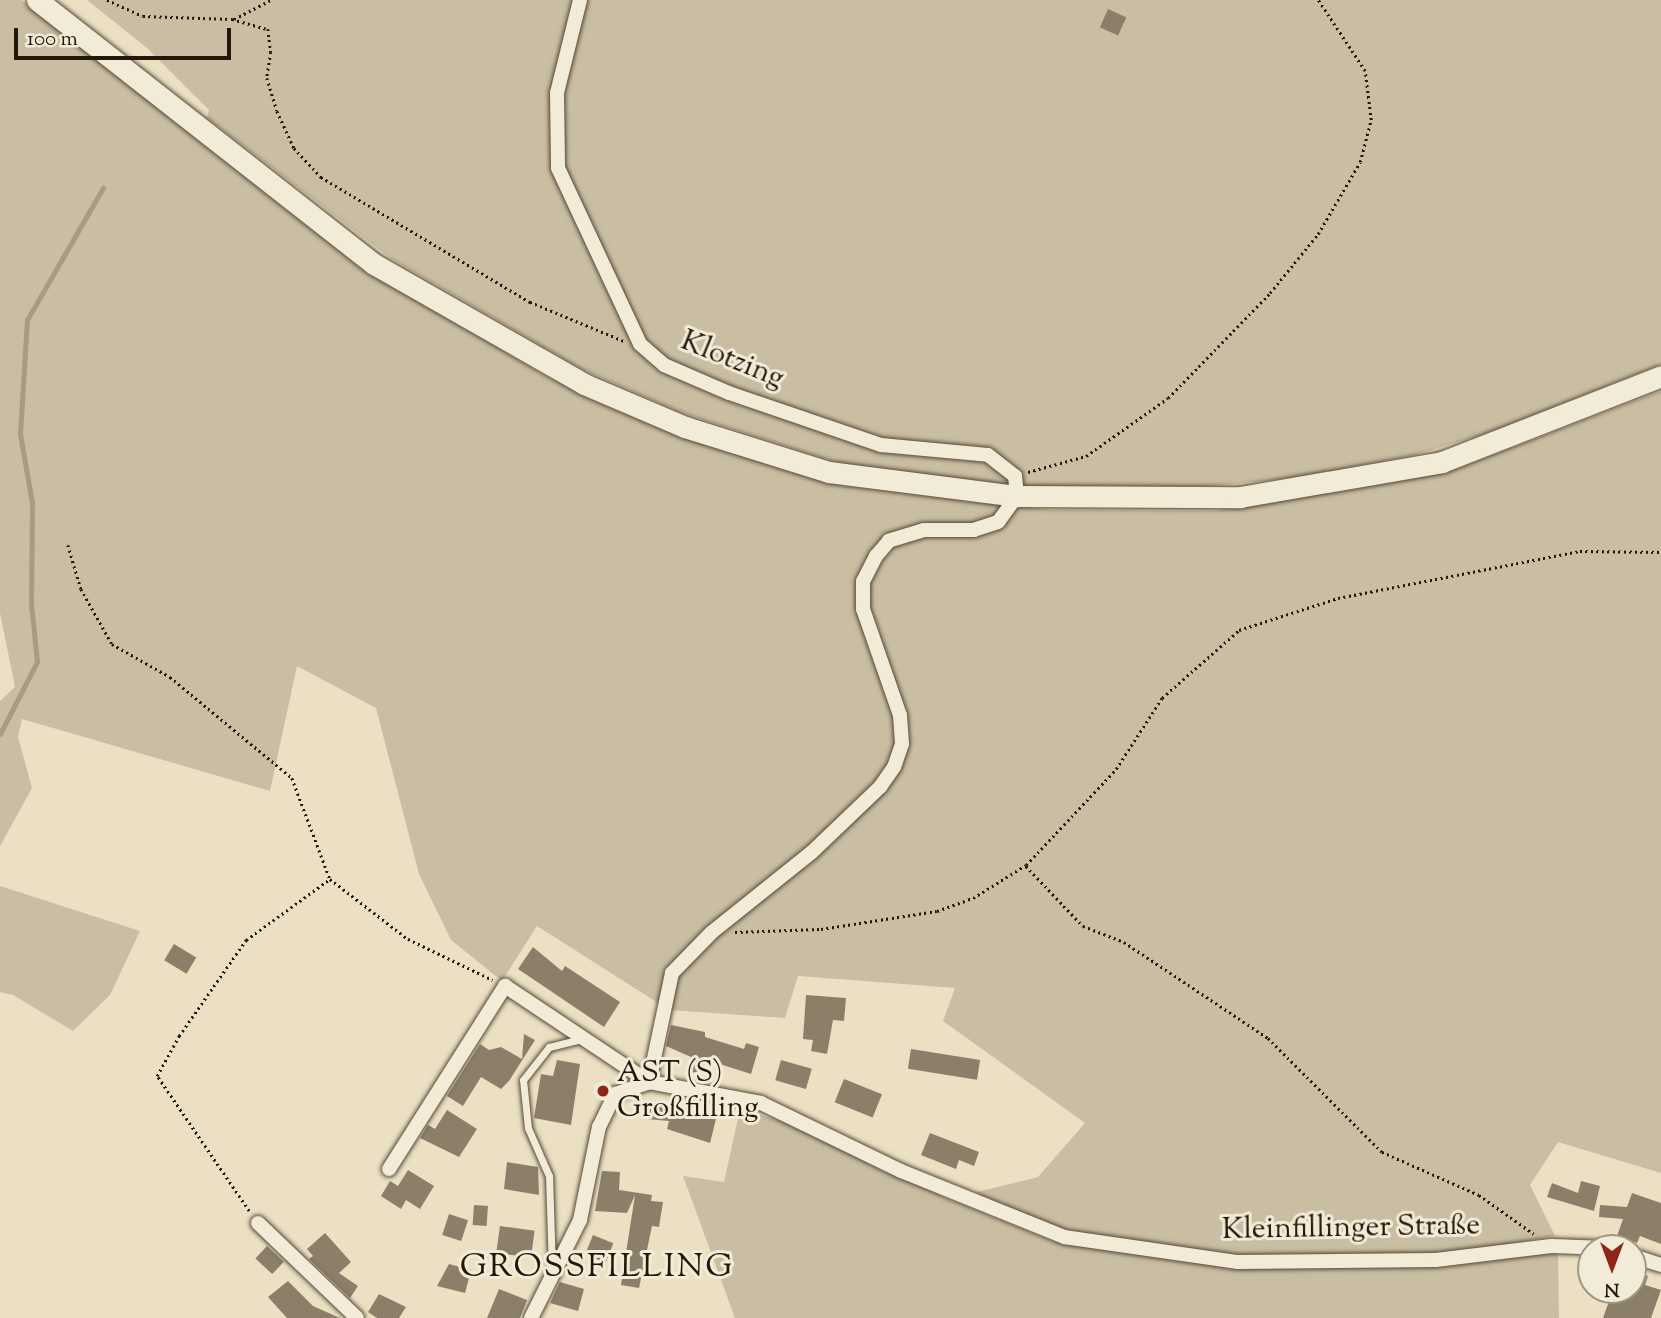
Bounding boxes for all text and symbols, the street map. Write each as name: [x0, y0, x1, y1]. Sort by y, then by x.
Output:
scale bar: [18, 14, 234, 58]
text: 100 m: [27, 25, 78, 55]
street label: Klotzing: [675, 324, 789, 398]
place label: AST (S) Großfilling: [617, 1056, 759, 1126]
marker: AST (S) Großfilling: [595, 1083, 611, 1099]
street label: Kleinfillinger Straße: [1222, 1209, 1480, 1249]
north arrow: [1577, 1234, 1647, 1304]
district label: GROSSFILLING: [461, 1249, 733, 1289]
text: N: [1604, 1275, 1620, 1302]

